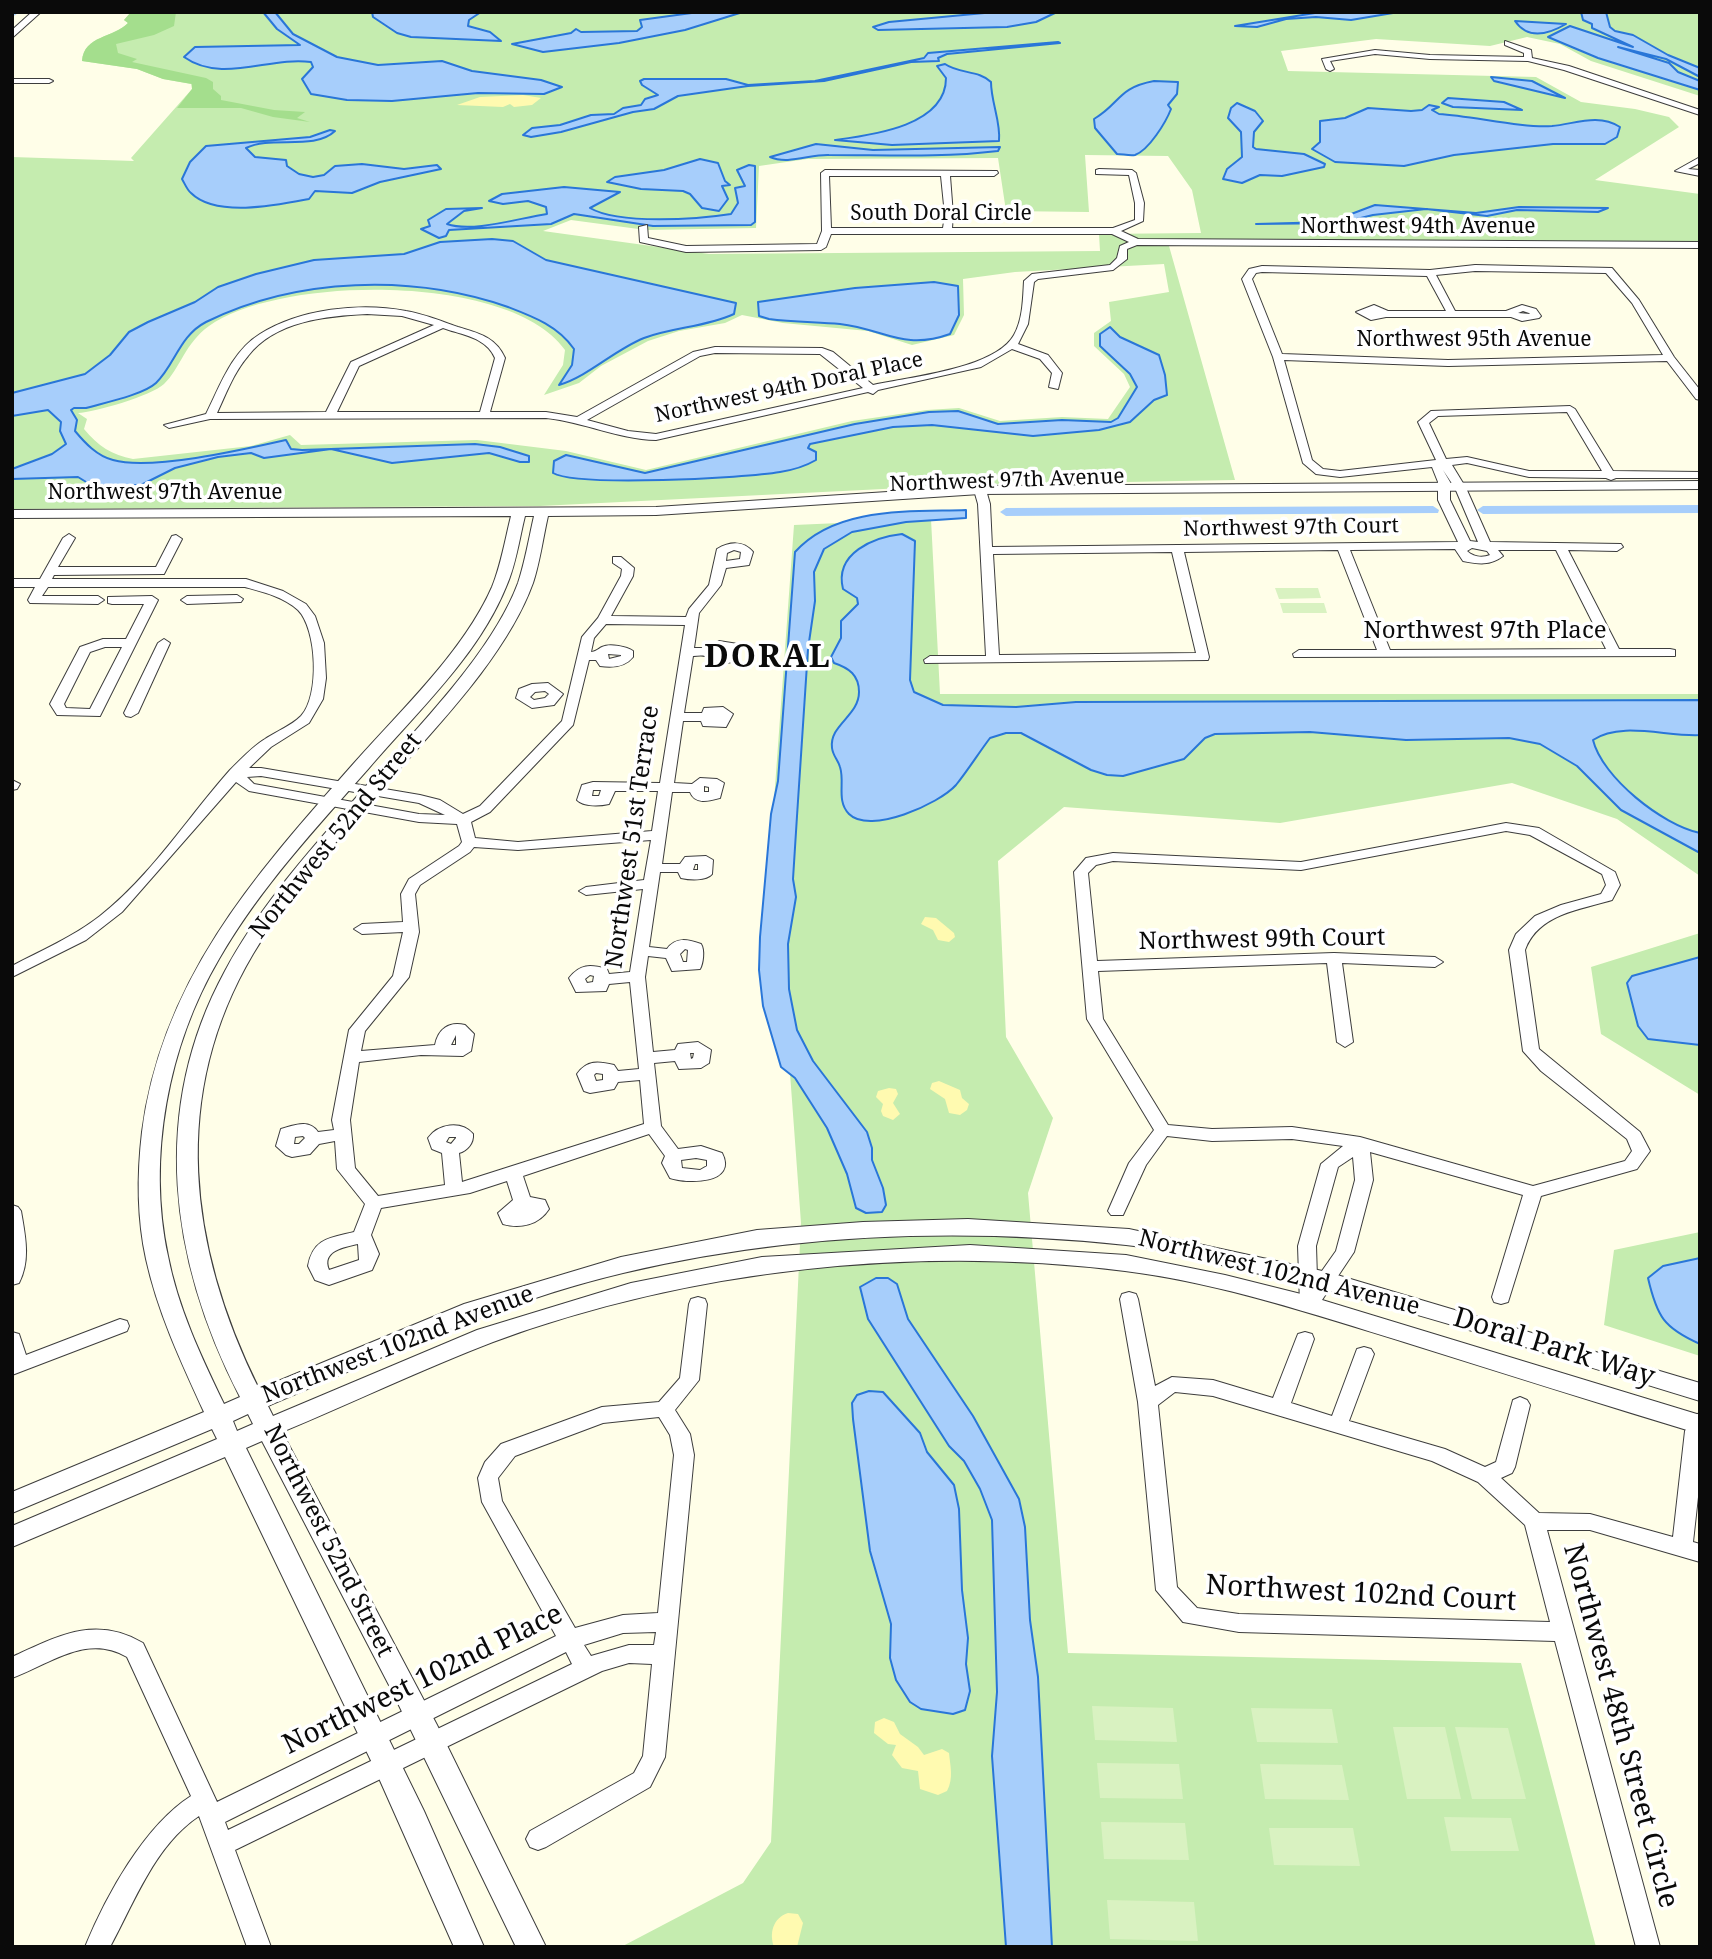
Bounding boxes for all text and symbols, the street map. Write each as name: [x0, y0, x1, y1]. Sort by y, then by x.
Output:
street label: South Doral Circle: [850, 201, 1032, 227]
street label: Northwest 94th Avenue: [1300, 214, 1536, 240]
street label: Northwest 95th Avenue: [1356, 327, 1592, 353]
street label: Northwest 94th Doral Place: [653, 347, 925, 429]
street label: Northwest 97th Avenue: [889, 464, 1125, 498]
street label: Northwest 97th Avenue: [47, 480, 283, 506]
street label: Northwest 97th Court: [1183, 514, 1399, 542]
street label: Northwest 97th Place: [1363, 617, 1607, 645]
district label: DORAL: [705, 639, 831, 677]
street label: Northwest 51st Terrace: [600, 704, 666, 970]
street label: Northwest 52nd Street: [244, 727, 428, 945]
street label: Northwest 99th Court: [1139, 923, 1385, 957]
street label: Northwest 102nd Avenue: [1135, 1224, 1423, 1322]
street label: Northwest 102nd Avenue: [258, 1280, 538, 1410]
street label: Doral Park Way: [1449, 1301, 1659, 1395]
street label: Northwest 52nd Street: [257, 1420, 399, 1662]
street label: Northwest 48th Street Circle: [1555, 1540, 1685, 1912]
street label: Northwest 102nd Court: [1205, 1569, 1517, 1619]
street label: Northwest 102nd Place: [278, 1598, 568, 1762]

